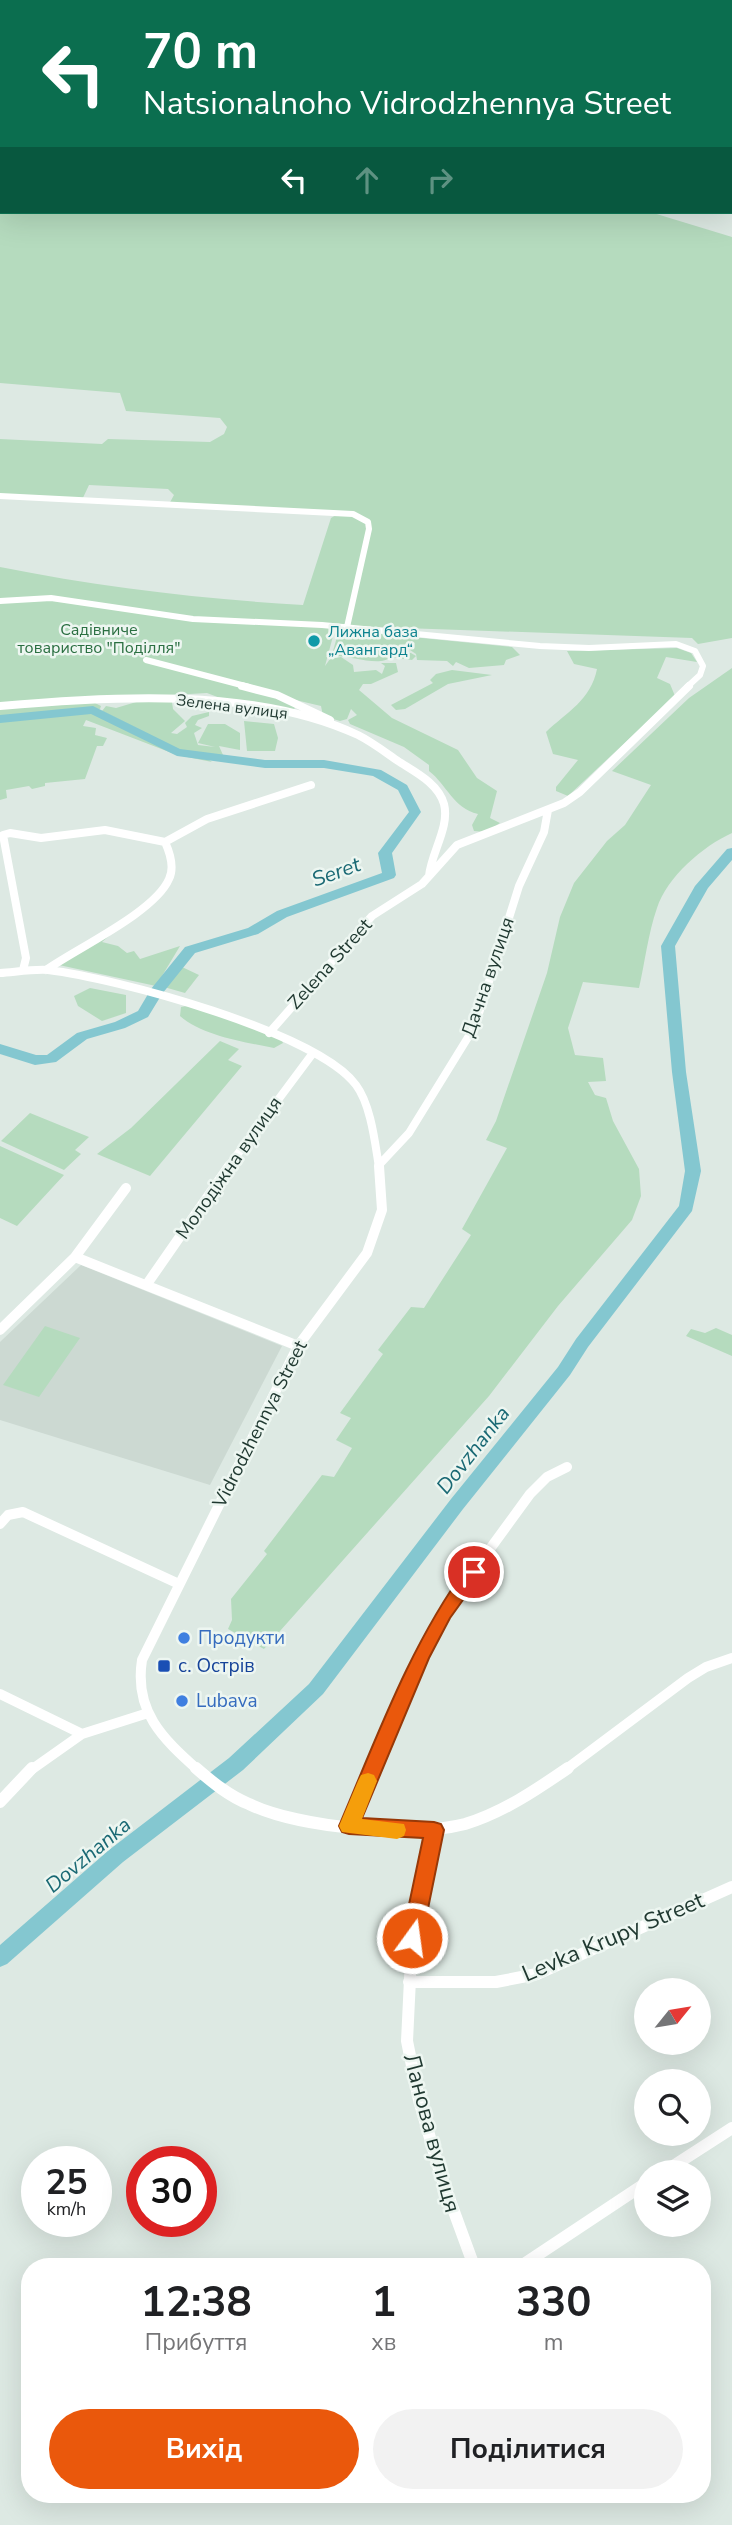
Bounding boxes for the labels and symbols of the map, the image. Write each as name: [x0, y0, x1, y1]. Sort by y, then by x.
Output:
park label: Садівниче товариство "Поділля": [18, 619, 180, 659]
place label: Лижна база „Авангард“: [328, 621, 418, 661]
marker: Лижна база „Авангард“: [306, 633, 322, 649]
street label: Зелена вулиця: [175, 689, 289, 725]
water label: Seret: [308, 850, 365, 894]
street label: Zelena Street: [282, 913, 378, 1015]
street label: Дачна вулиця: [455, 914, 521, 1040]
street label: Молодіжна вулиця: [170, 1091, 288, 1245]
street label: Vidrodzhennya Street: [206, 1336, 314, 1513]
water label: Dovzhanka: [430, 1400, 516, 1500]
pin: [444, 1542, 504, 1602]
place label: Продукти: [198, 1625, 285, 1651]
marker: Продукти: [176, 1630, 192, 1646]
place label: с. Острів: [178, 1653, 255, 1679]
marker: с. Острів: [156, 1658, 172, 1674]
place label: Lubava: [196, 1688, 258, 1714]
marker: Lubava: [174, 1693, 190, 1709]
water label: Dovzhanka: [39, 1811, 137, 1899]
street label: Levka Krupy Street: [517, 1884, 710, 1989]
position arrow: [375, 1901, 449, 1975]
north arrow: [634, 1978, 710, 2054]
street label: Ланова вулиця: [396, 2050, 468, 2216]
speed limit sign: 30: [126, 2146, 217, 2237]

